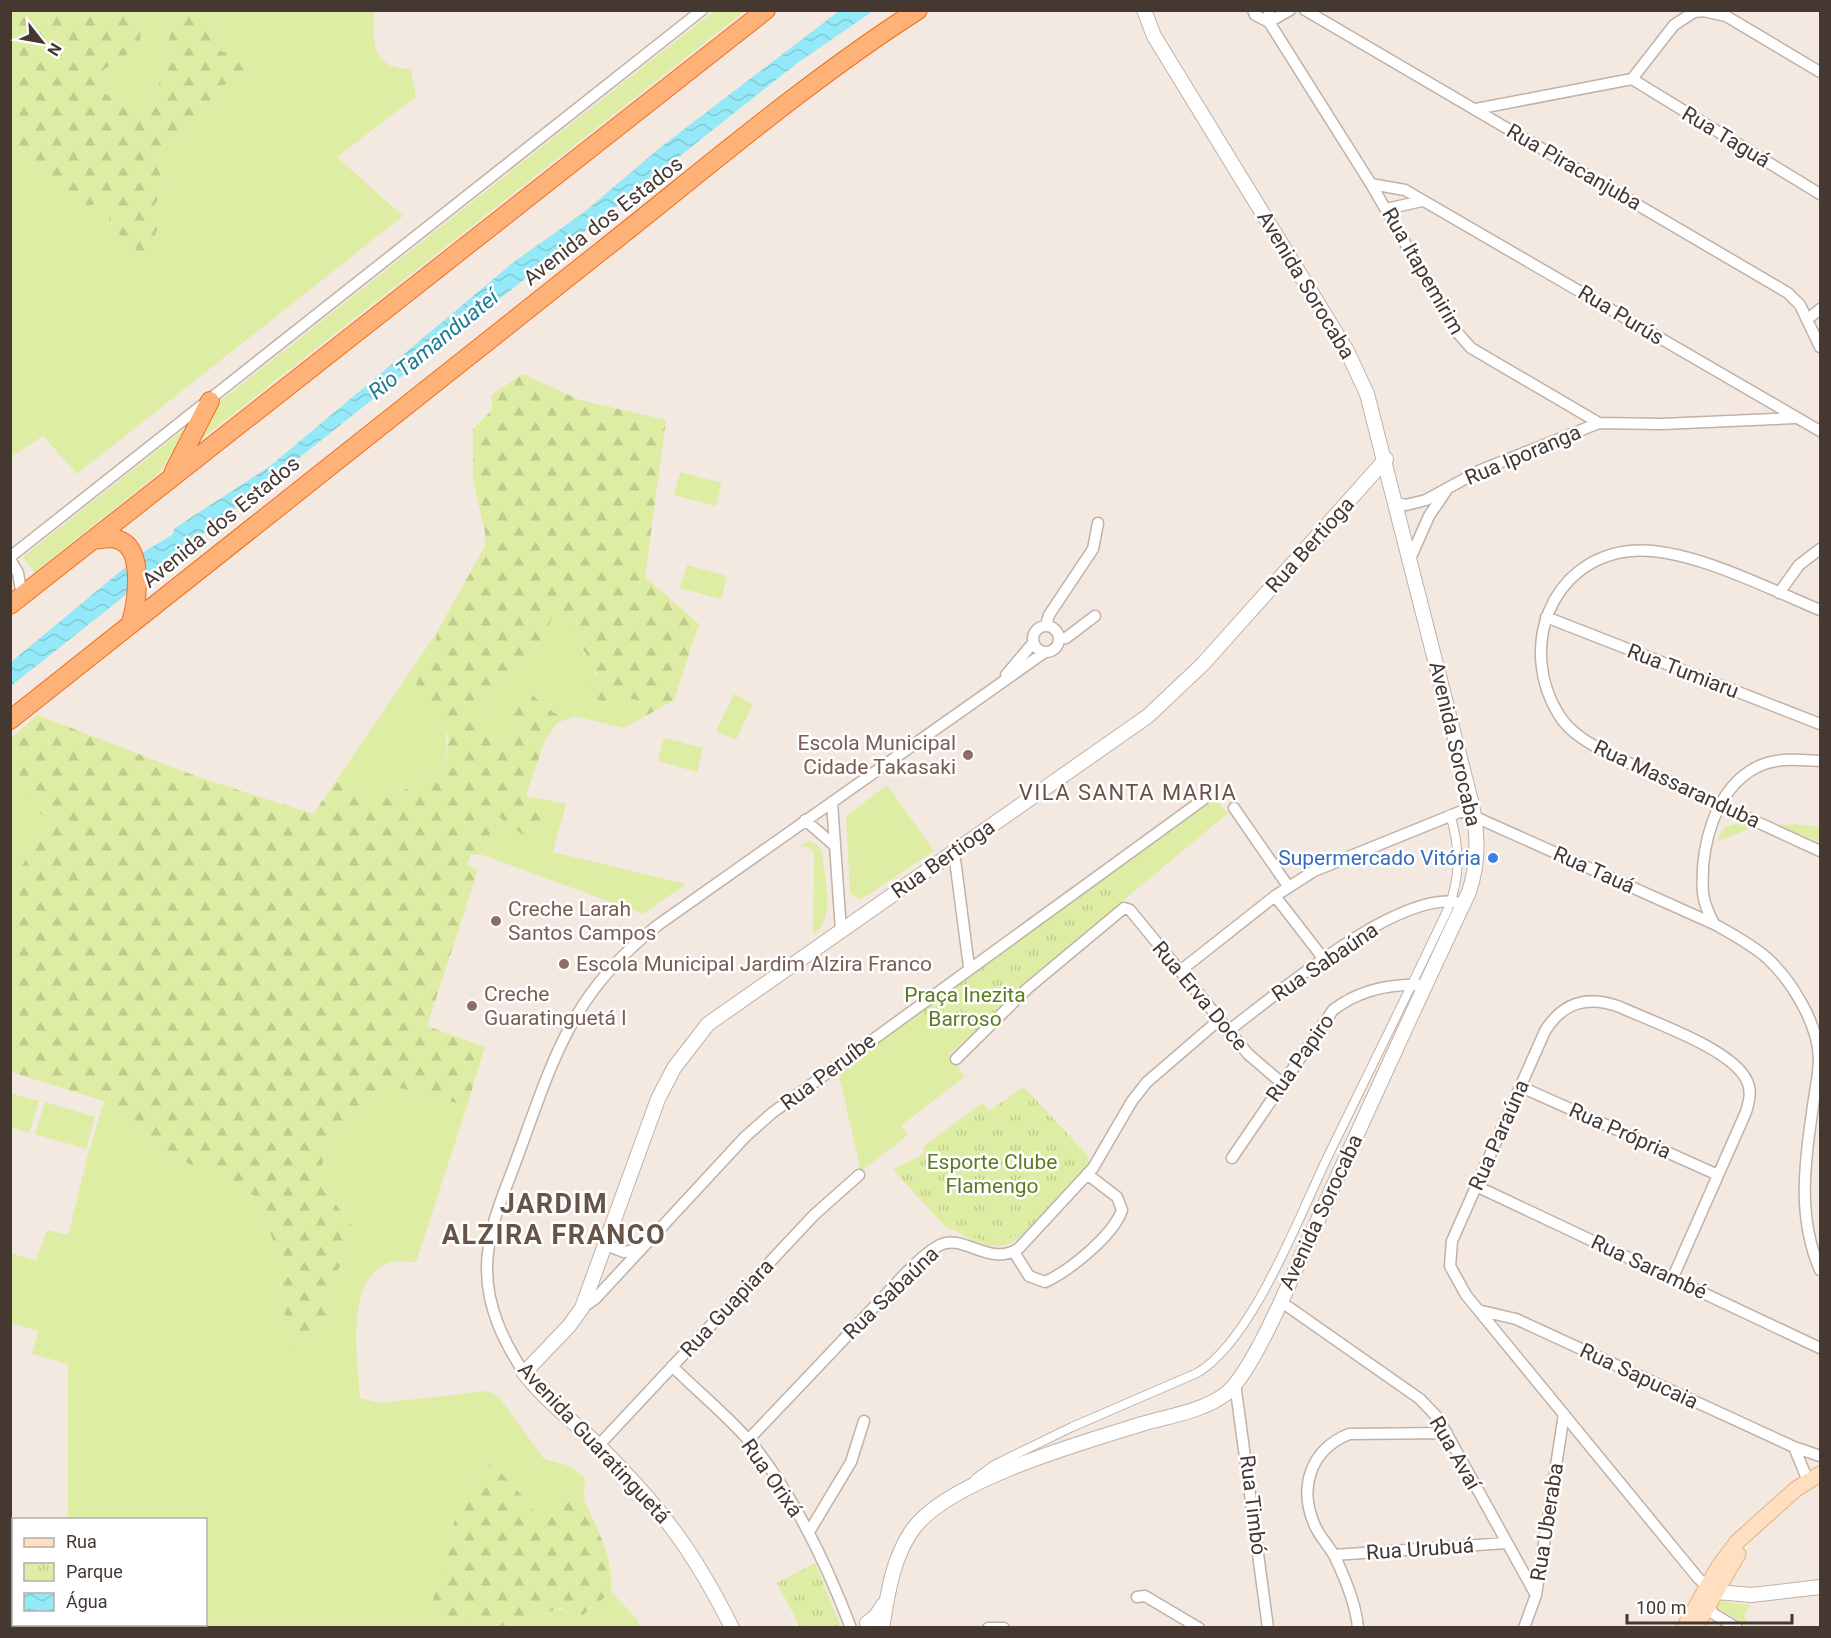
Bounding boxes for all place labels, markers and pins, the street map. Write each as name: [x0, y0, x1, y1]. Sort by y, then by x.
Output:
place label: Escola Municipal Cidade Takasaki: [797, 731, 956, 779]
marker: Escola Municipal Cidade Takasaki: [961, 748, 975, 762]
place label: Supermercado Vitória: [1278, 846, 1481, 870]
marker: Supermercado Vitória: [1486, 851, 1500, 865]
place label: Creche Larah Santos Campos: [508, 897, 656, 945]
marker: Creche Larah Santos Campos: [489, 914, 503, 928]
place label: Escola Municipal Jardim Alzira Franco: [576, 952, 932, 976]
marker: Escola Municipal Jardim Alzira Franco: [557, 957, 571, 971]
place label: Creche Guaratinguetá I: [484, 982, 627, 1030]
marker: Creche Guaratinguetá I: [465, 999, 479, 1013]

